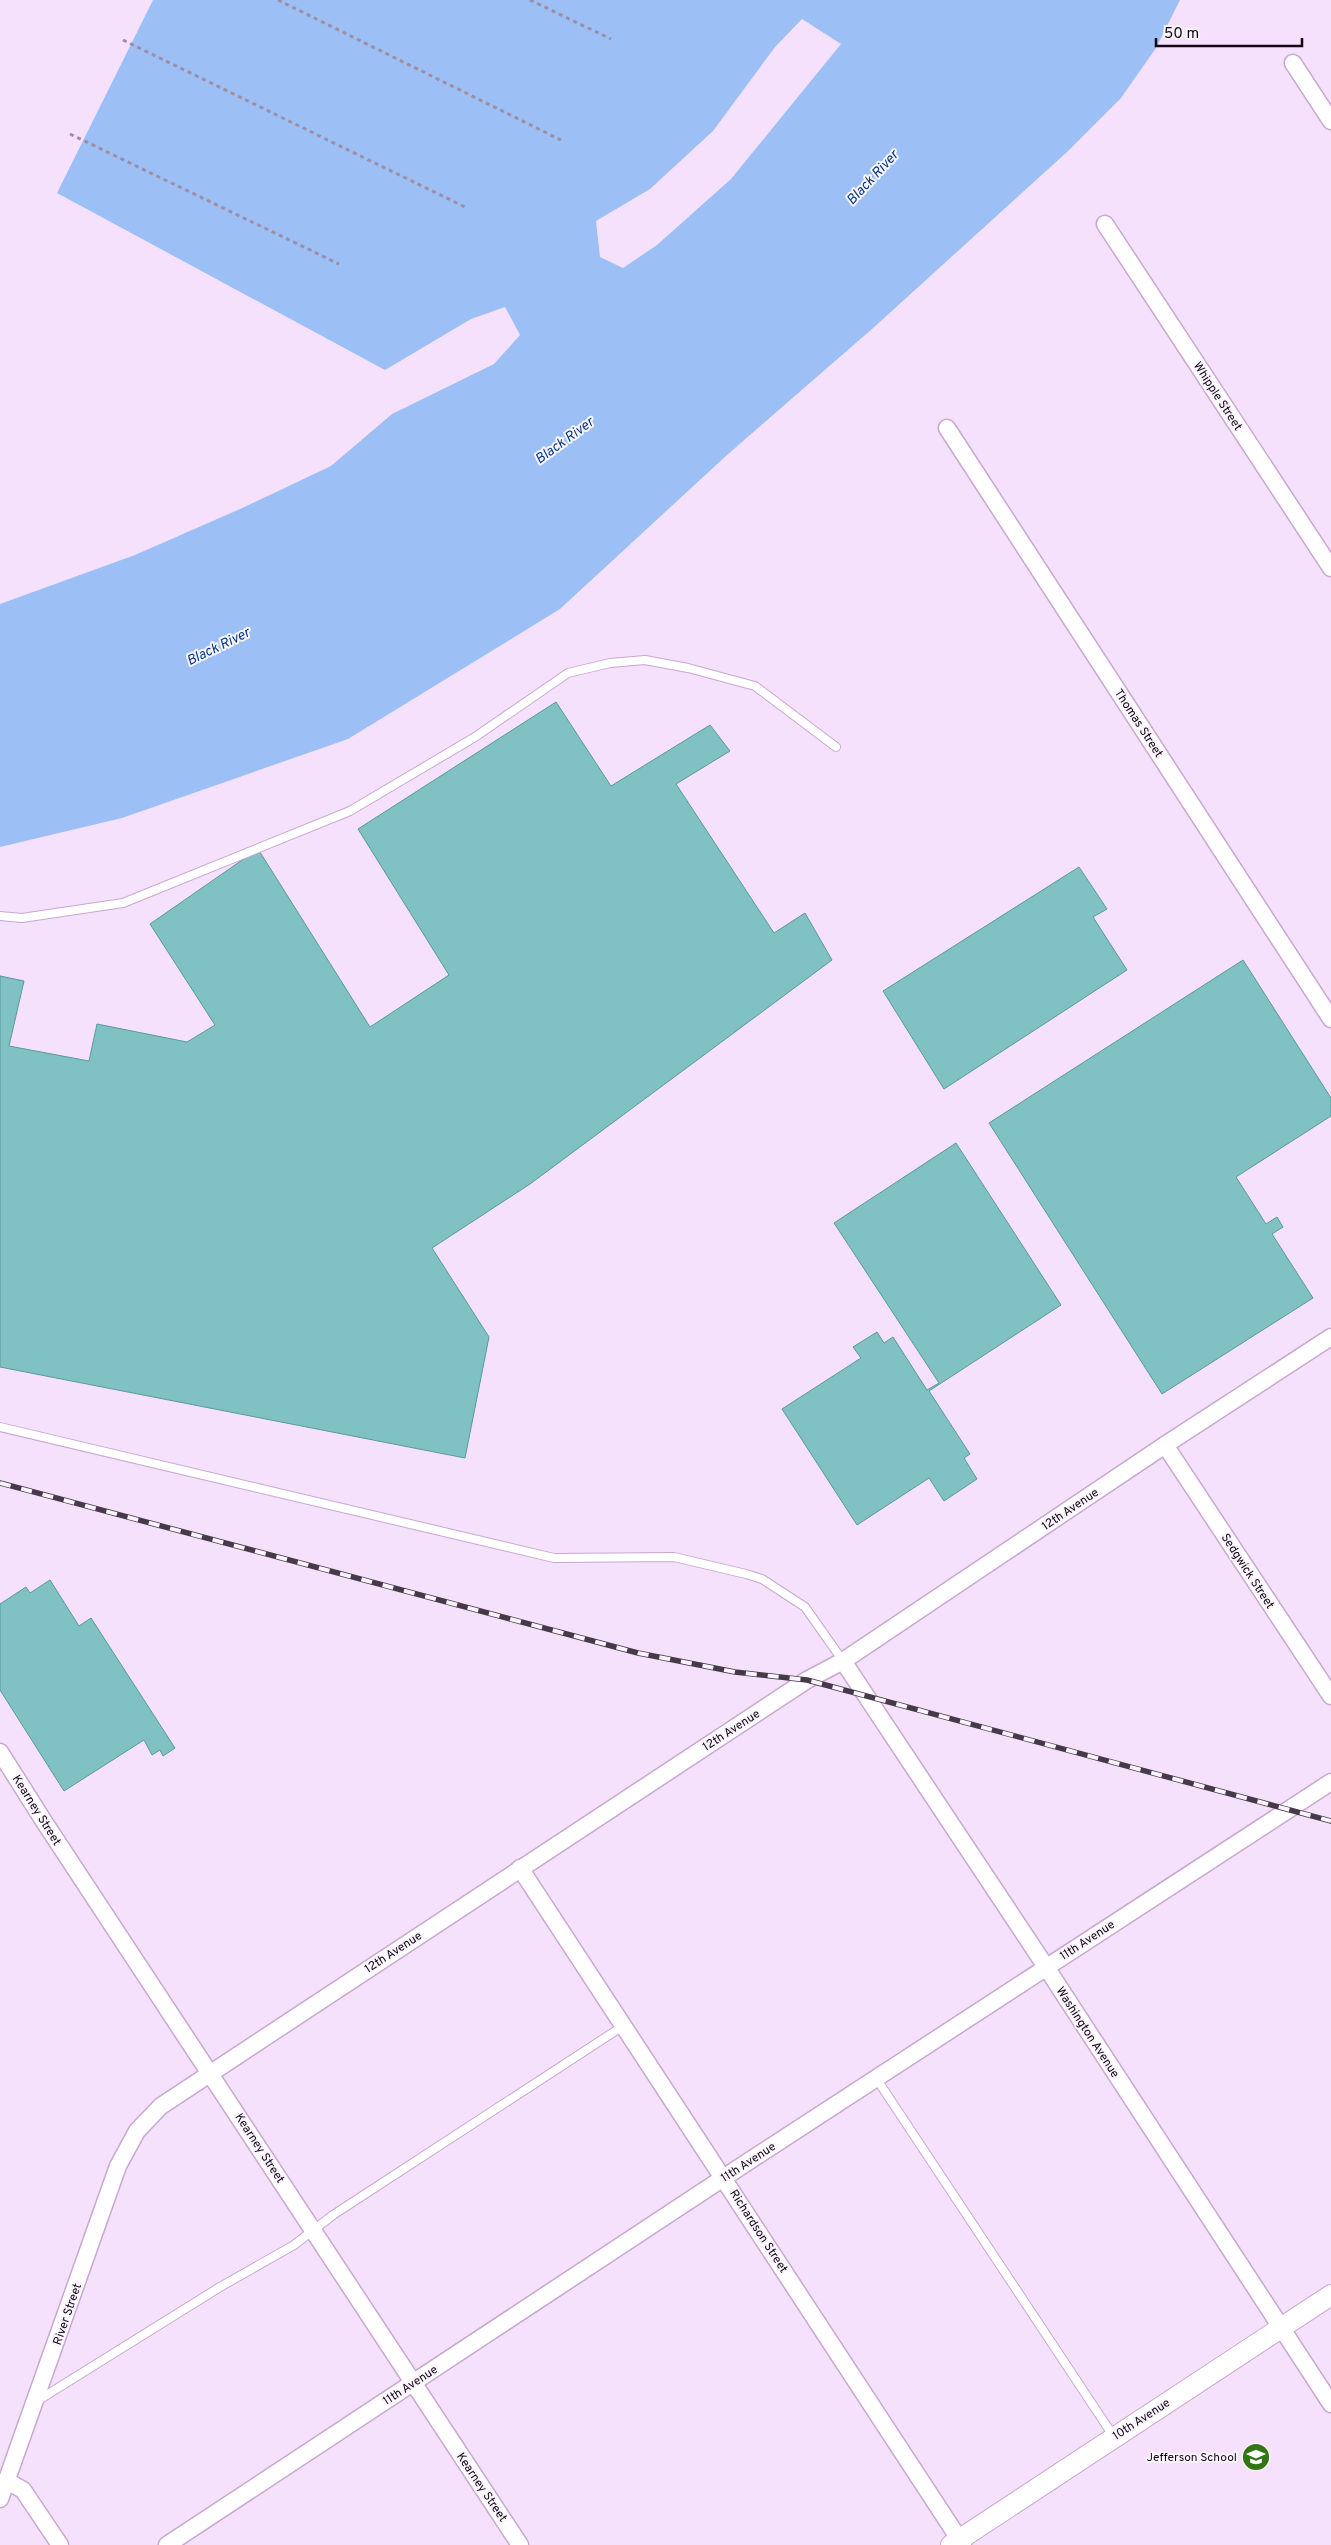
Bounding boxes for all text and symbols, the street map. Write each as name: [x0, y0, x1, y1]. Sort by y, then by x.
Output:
scale bar: [1156, 15, 1302, 47]
text: 50 m: [1164, 25, 1199, 44]
water label: Black River: [844, 146, 904, 209]
street label: Whipple Street: [1189, 359, 1245, 434]
water label: Black River: [532, 413, 599, 468]
water label: Black River: [184, 624, 255, 670]
street label: Thomas Street: [1110, 686, 1166, 761]
street label: 12th Avenue: [1039, 1485, 1102, 1535]
street label: Sedgwick Street: [1217, 1531, 1278, 1612]
street label: 12th Avenue: [700, 1706, 763, 1755]
street label: Kearney Street: [8, 1772, 64, 1849]
street label: 11th Avenue: [1057, 1917, 1118, 1965]
street label: 12th Avenue: [362, 1928, 425, 1977]
street label: Washington Avenue: [1052, 1984, 1123, 2081]
street label: Kearney Street: [231, 2110, 288, 2187]
street label: 11th Avenue: [718, 2139, 779, 2187]
street label: Richardson Street: [725, 2187, 791, 2276]
street label: River Street: [50, 2281, 86, 2347]
street label: 11th Avenue: [380, 2362, 441, 2410]
street label: 10th Avenue: [1110, 2395, 1173, 2444]
school or university icon: Jefferson School: [1241, 2442, 1271, 2472]
street label: Kearney Street: [452, 2450, 510, 2525]
place label: Jefferson School: [1146, 2450, 1237, 2466]

